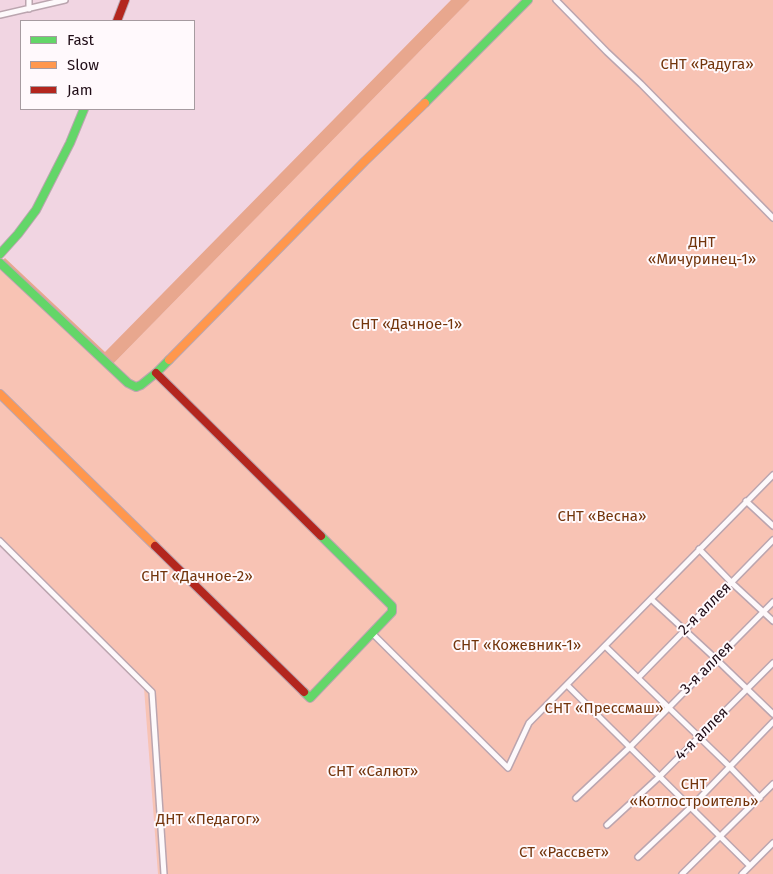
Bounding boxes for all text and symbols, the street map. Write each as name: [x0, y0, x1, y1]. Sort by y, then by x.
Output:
legend: [20, 20, 195, 110]
text: Fast: [67, 31, 94, 49]
text: Slow: [67, 56, 99, 74]
park label: СНТ «Радуга»: [660, 56, 754, 74]
text: Jam: [67, 81, 93, 99]
park label: ДНТ «Мичуринец-1»: [648, 234, 756, 269]
park label: СНТ «Дачное-1»: [352, 316, 462, 334]
park label: СНТ «Весна»: [558, 508, 646, 526]
park label: СНТ «Дачное-2»: [141, 568, 253, 586]
street label: 2-я аллея: [675, 579, 735, 639]
park label: СНТ «Кожевник-1»: [453, 637, 581, 655]
street label: 3-я аллея: [677, 638, 737, 698]
park label: СНТ «Прессмаш»: [545, 700, 663, 718]
street label: 4-я аллея: [672, 704, 732, 764]
park label: СНТ «Салют»: [328, 763, 418, 781]
park label: СНТ «Котлостроитель»: [630, 776, 758, 811]
park label: ДНТ «Педагог»: [156, 811, 260, 829]
park label: СТ «Рассвет»: [519, 844, 609, 862]

